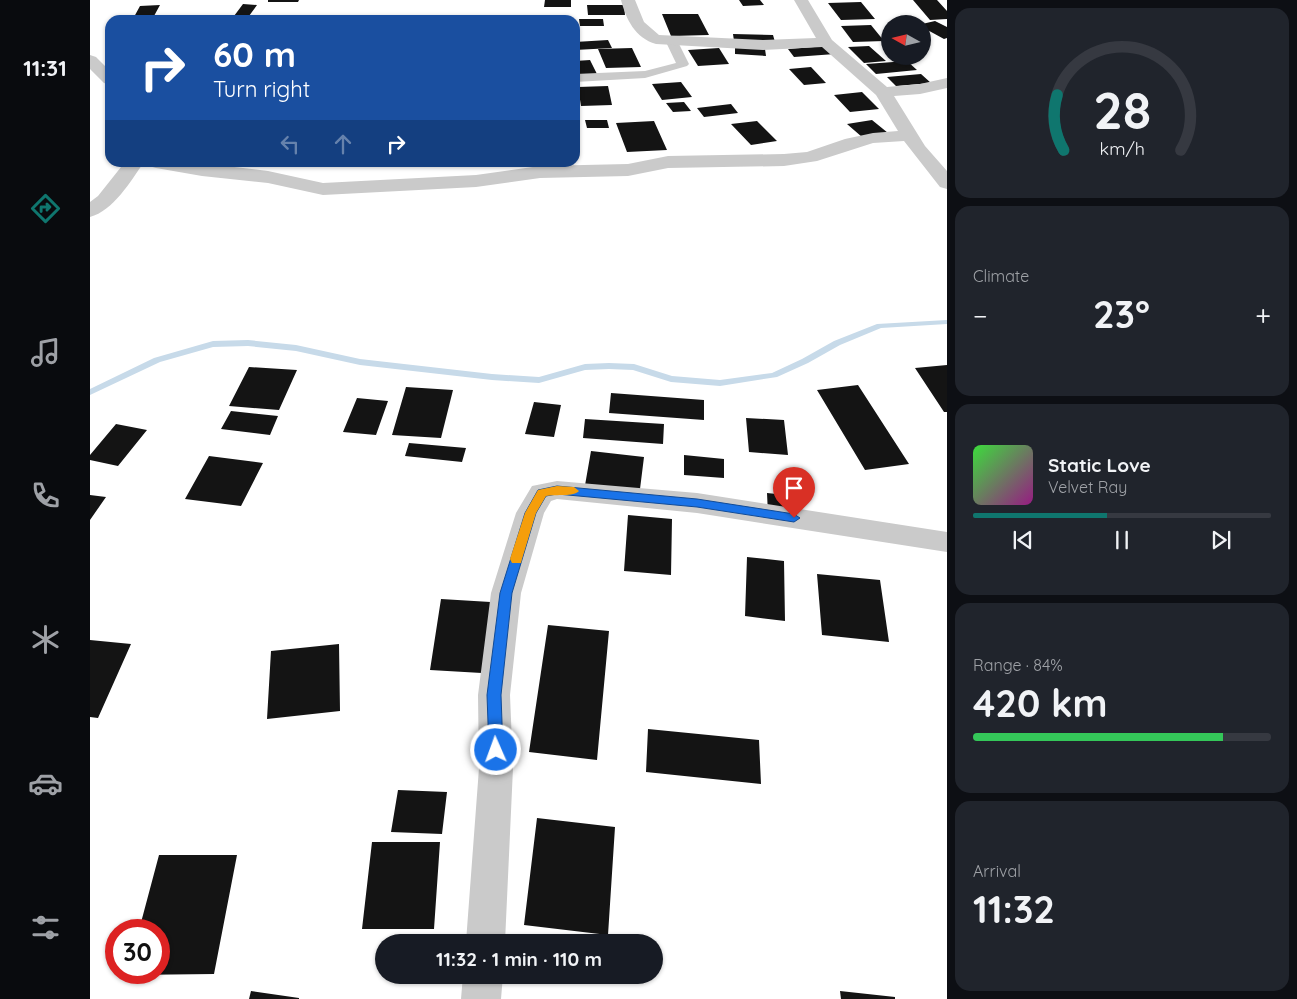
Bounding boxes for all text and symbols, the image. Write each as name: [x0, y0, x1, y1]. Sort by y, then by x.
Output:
north arrow: [881, 15, 931, 65]
map controls: [881, 15, 931, 65]
text: 60 m: [213, 32, 296, 76]
icon: right: [130, 35, 195, 100]
text: 11:31: [23, 54, 67, 82]
text: Turn right: [213, 75, 310, 103]
text: 28: [1093, 77, 1151, 142]
icon: left: [276, 130, 304, 158]
icon: ahead: [329, 130, 357, 158]
icon: right: [382, 130, 410, 158]
text: km/h: [1099, 137, 1145, 159]
icon: directions: [28, 191, 63, 226]
text: Climate: [973, 266, 1029, 286]
text: 23°: [1093, 290, 1150, 338]
text: −: [973, 298, 988, 333]
text: +: [1255, 298, 1271, 333]
icon: music: [28, 335, 63, 370]
text: Static Love: [1048, 453, 1151, 477]
pin: [773, 467, 815, 518]
icon: arrive: [780, 474, 808, 502]
text: Velvet Ray: [1048, 477, 1127, 497]
icon: phone: [28, 478, 63, 513]
icon: previous: [1009, 526, 1037, 554]
icon: pause: [1108, 526, 1136, 554]
icon: next: [1207, 526, 1235, 554]
icon: climate: [28, 622, 63, 657]
text: Range · 84%: [973, 655, 1063, 675]
text: 420 km: [973, 679, 1108, 727]
position arrow: [469, 723, 521, 775]
icon: car: [28, 766, 63, 801]
text: Arrival: [973, 861, 1021, 881]
text: 11:32: [973, 885, 1055, 933]
icon: filters: [28, 910, 63, 945]
speed limit sign: 30: [105, 919, 170, 984]
text: 11:32 · 1 min · 110 m: [436, 947, 602, 971]

